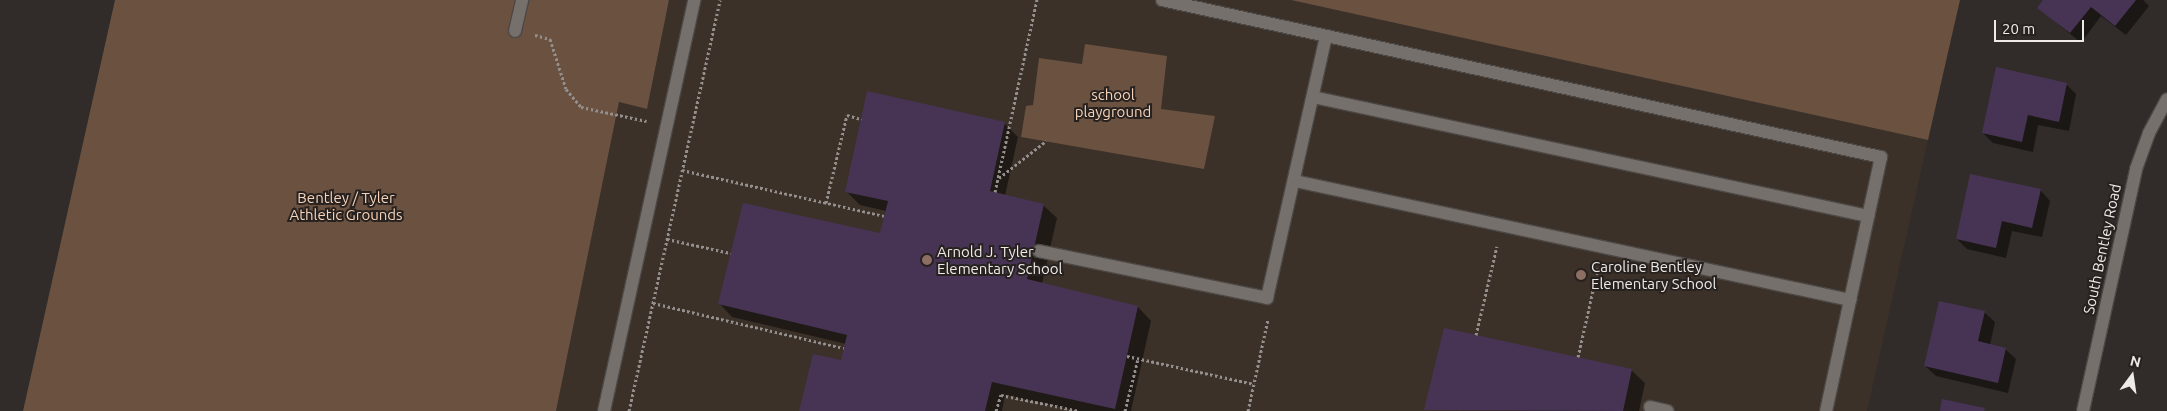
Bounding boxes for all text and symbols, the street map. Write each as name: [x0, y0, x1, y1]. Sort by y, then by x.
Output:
scale bar: [1997, 10, 2087, 42]
text: 20 m: [2002, 20, 2035, 37]
park label: school playground: [1075, 85, 1151, 120]
street label: South Bentley Road: [2079, 182, 2125, 316]
park label: Bentley / Tyler Athletic Grounds: [289, 188, 403, 223]
place label: Arnold J. Tyler Elementary School: [937, 242, 1063, 277]
marker: Arnold J. Tyler Elementary School: [921, 254, 933, 266]
place label: Caroline Bentley Elementary School: [1591, 257, 1717, 292]
marker: Caroline Bentley Elementary School: [1575, 269, 1587, 281]
north arrow: [2107, 351, 2157, 401]
text: N: [2129, 352, 2143, 370]

